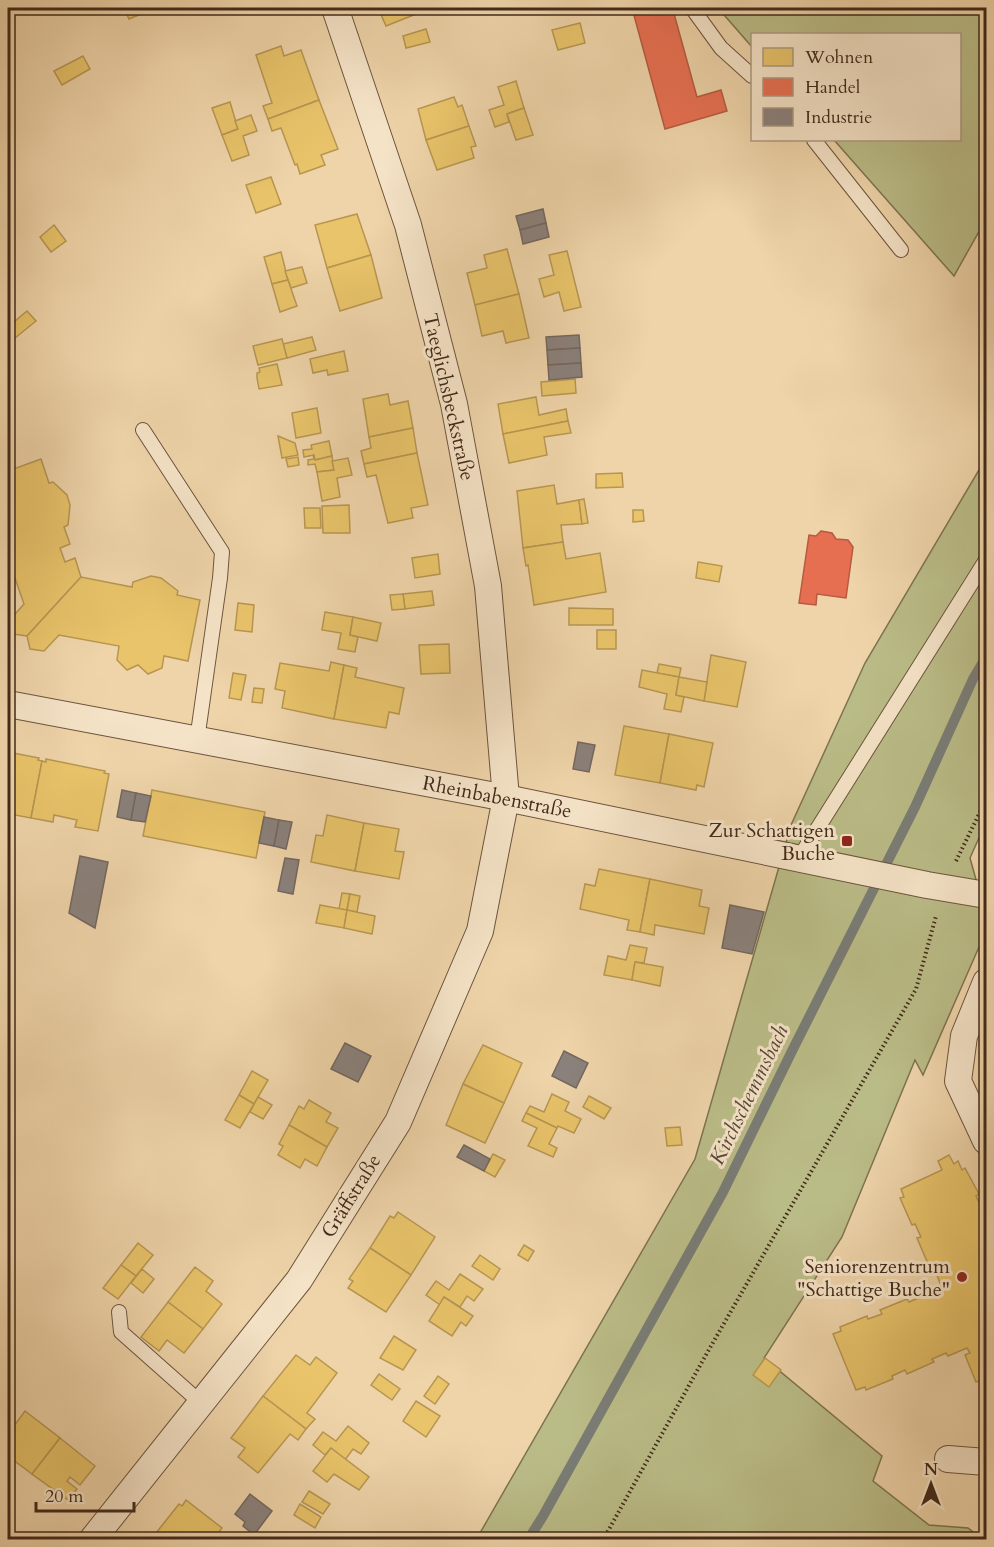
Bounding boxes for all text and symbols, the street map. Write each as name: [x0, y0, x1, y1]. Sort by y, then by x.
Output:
legend: [751, 33, 961, 141]
text: Wohnen: [804, 45, 874, 70]
text: Handel: [805, 75, 861, 100]
text: Industrie: [805, 105, 872, 130]
street label: Taeglichsbeckstraße: [417, 311, 481, 483]
street label: Rheinbabenstraße: [420, 769, 574, 825]
place label: Zur Schattigen Buche: [708, 817, 836, 867]
marker: Zur Schattigen Buche: [840, 834, 854, 848]
water label: Kirchschemmsbach: [703, 1020, 795, 1170]
street label: Gräffstraße: [315, 1149, 387, 1243]
place label: Seniorenzentrum "Schattige Buche": [797, 1253, 950, 1303]
marker: Seniorenzentrum "Schattige Buche": [955, 1270, 969, 1284]
north arrow: [901, 1454, 961, 1514]
text: N: [924, 1459, 938, 1481]
scale bar: [36, 1475, 134, 1513]
text: 20 m: [45, 1484, 84, 1509]

